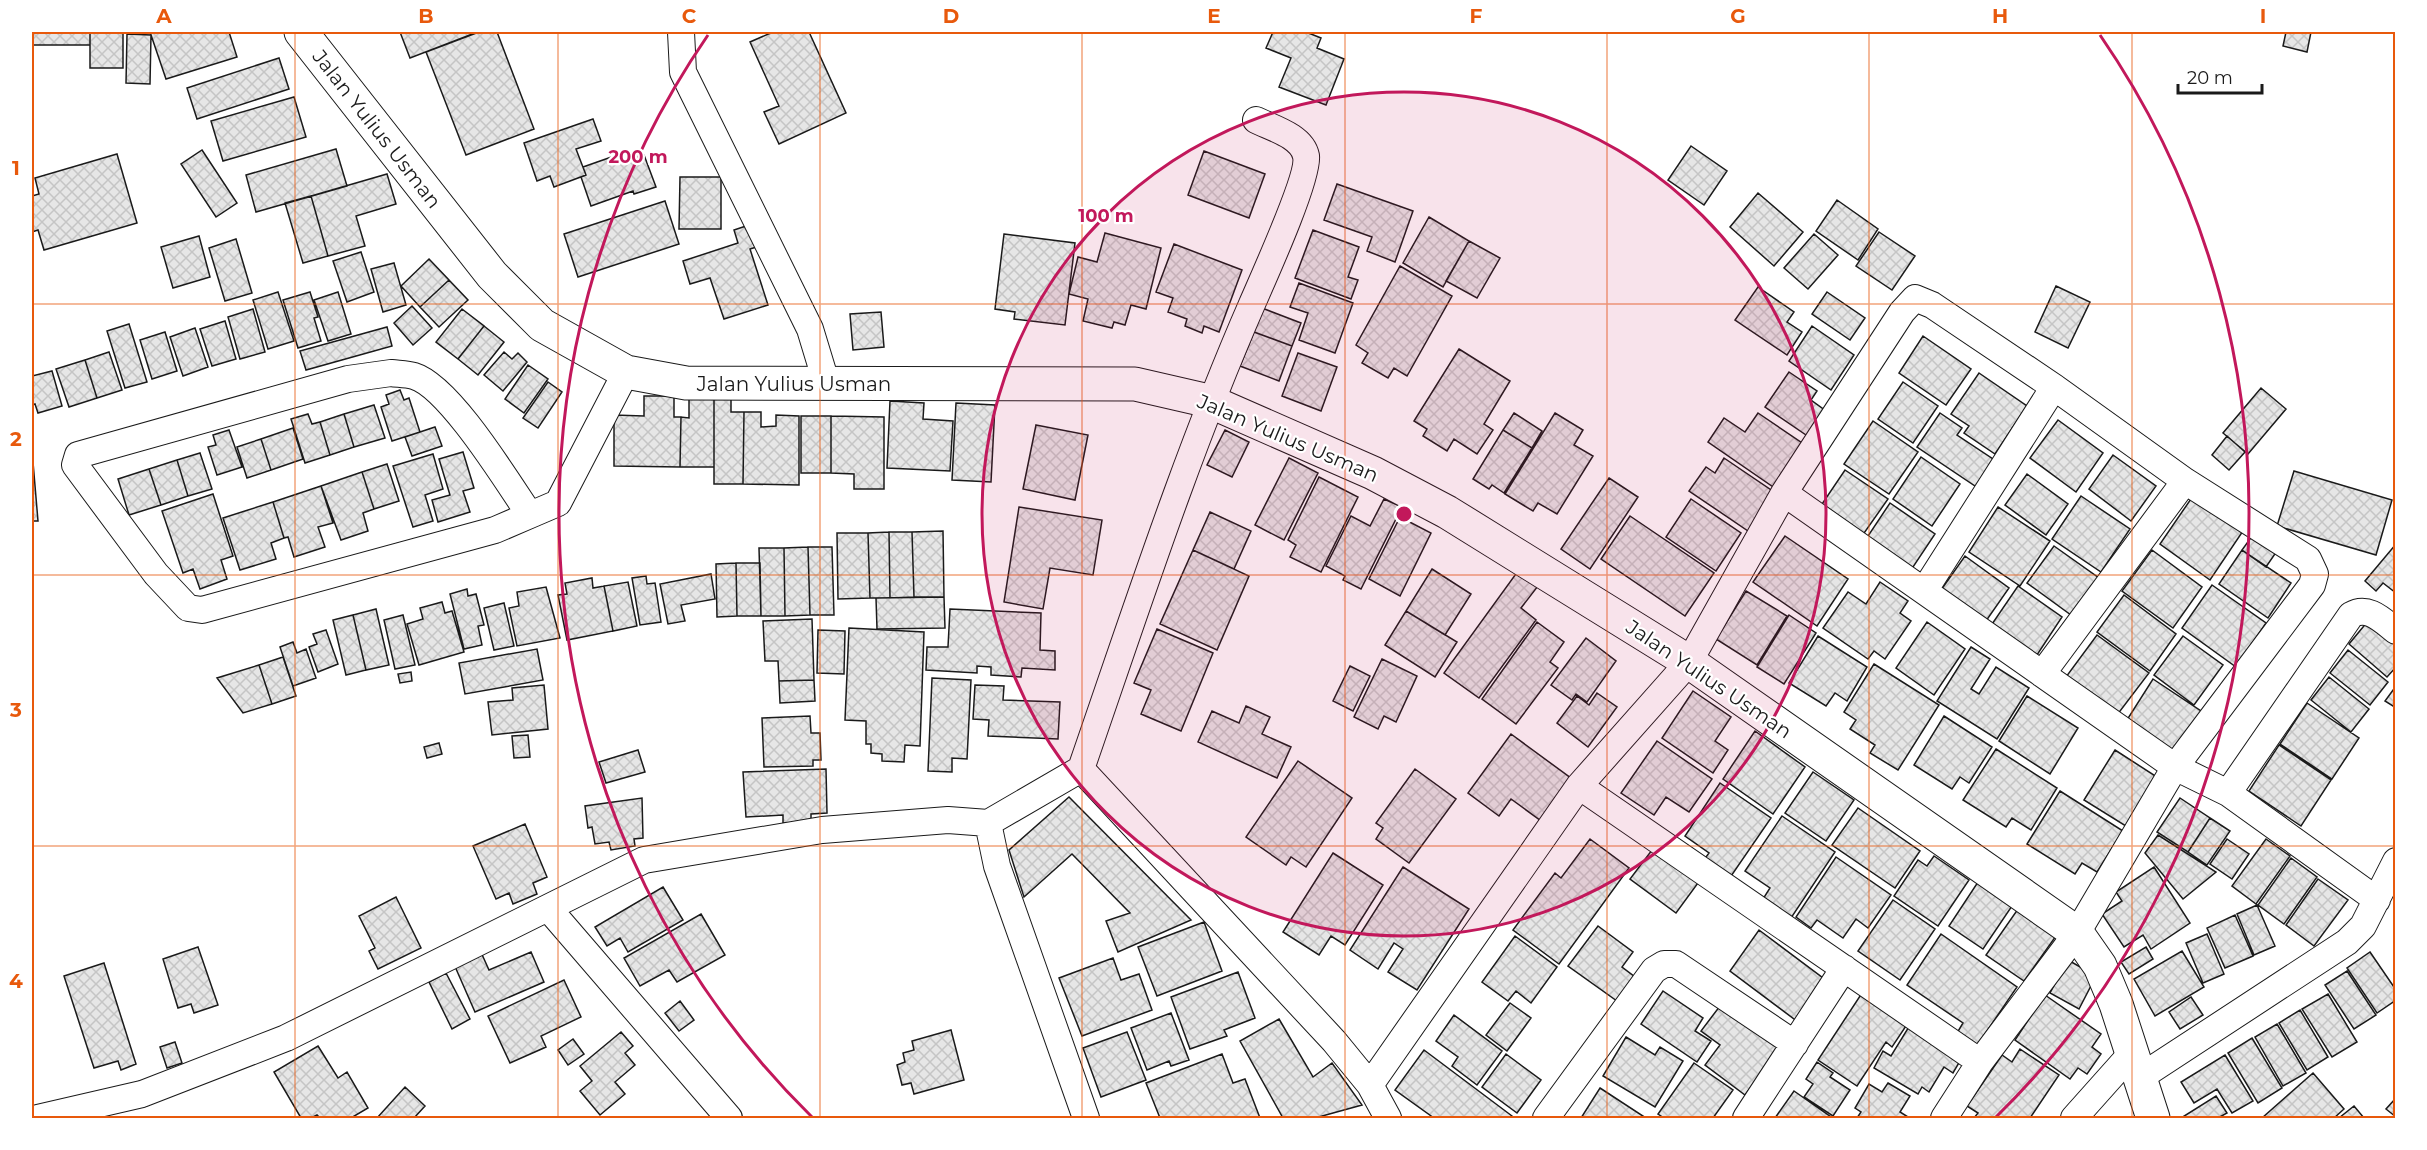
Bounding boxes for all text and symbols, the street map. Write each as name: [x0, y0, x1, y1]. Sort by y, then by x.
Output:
text: A: [155, 4, 172, 28]
text: B: [418, 4, 434, 28]
text: C: [682, 4, 697, 28]
text: D: [943, 4, 959, 28]
text: E: [1207, 4, 1221, 28]
text: F: [1470, 4, 1483, 28]
text: G: [1730, 4, 1746, 28]
text: H: [1992, 4, 2008, 28]
text: I: [2260, 4, 2266, 28]
street label: Jalan Yulius Usman: [307, 44, 446, 213]
scale bar: [2178, 57, 2262, 95]
text: 20 m: [2187, 67, 2233, 89]
text: 200 m: [608, 146, 668, 168]
text: 1: [12, 156, 20, 180]
text: 100 m: [1078, 205, 1134, 227]
street label: Jalan Yulius Usman: [696, 372, 891, 396]
street label: Jalan Yulius Usman: [1193, 389, 1382, 487]
text: 2: [10, 427, 22, 451]
centre of rings: [1394, 504, 1414, 524]
street label: Jalan Yulius Usman: [1621, 614, 1796, 743]
text: 3: [9, 698, 22, 722]
text: 4: [9, 969, 23, 993]

